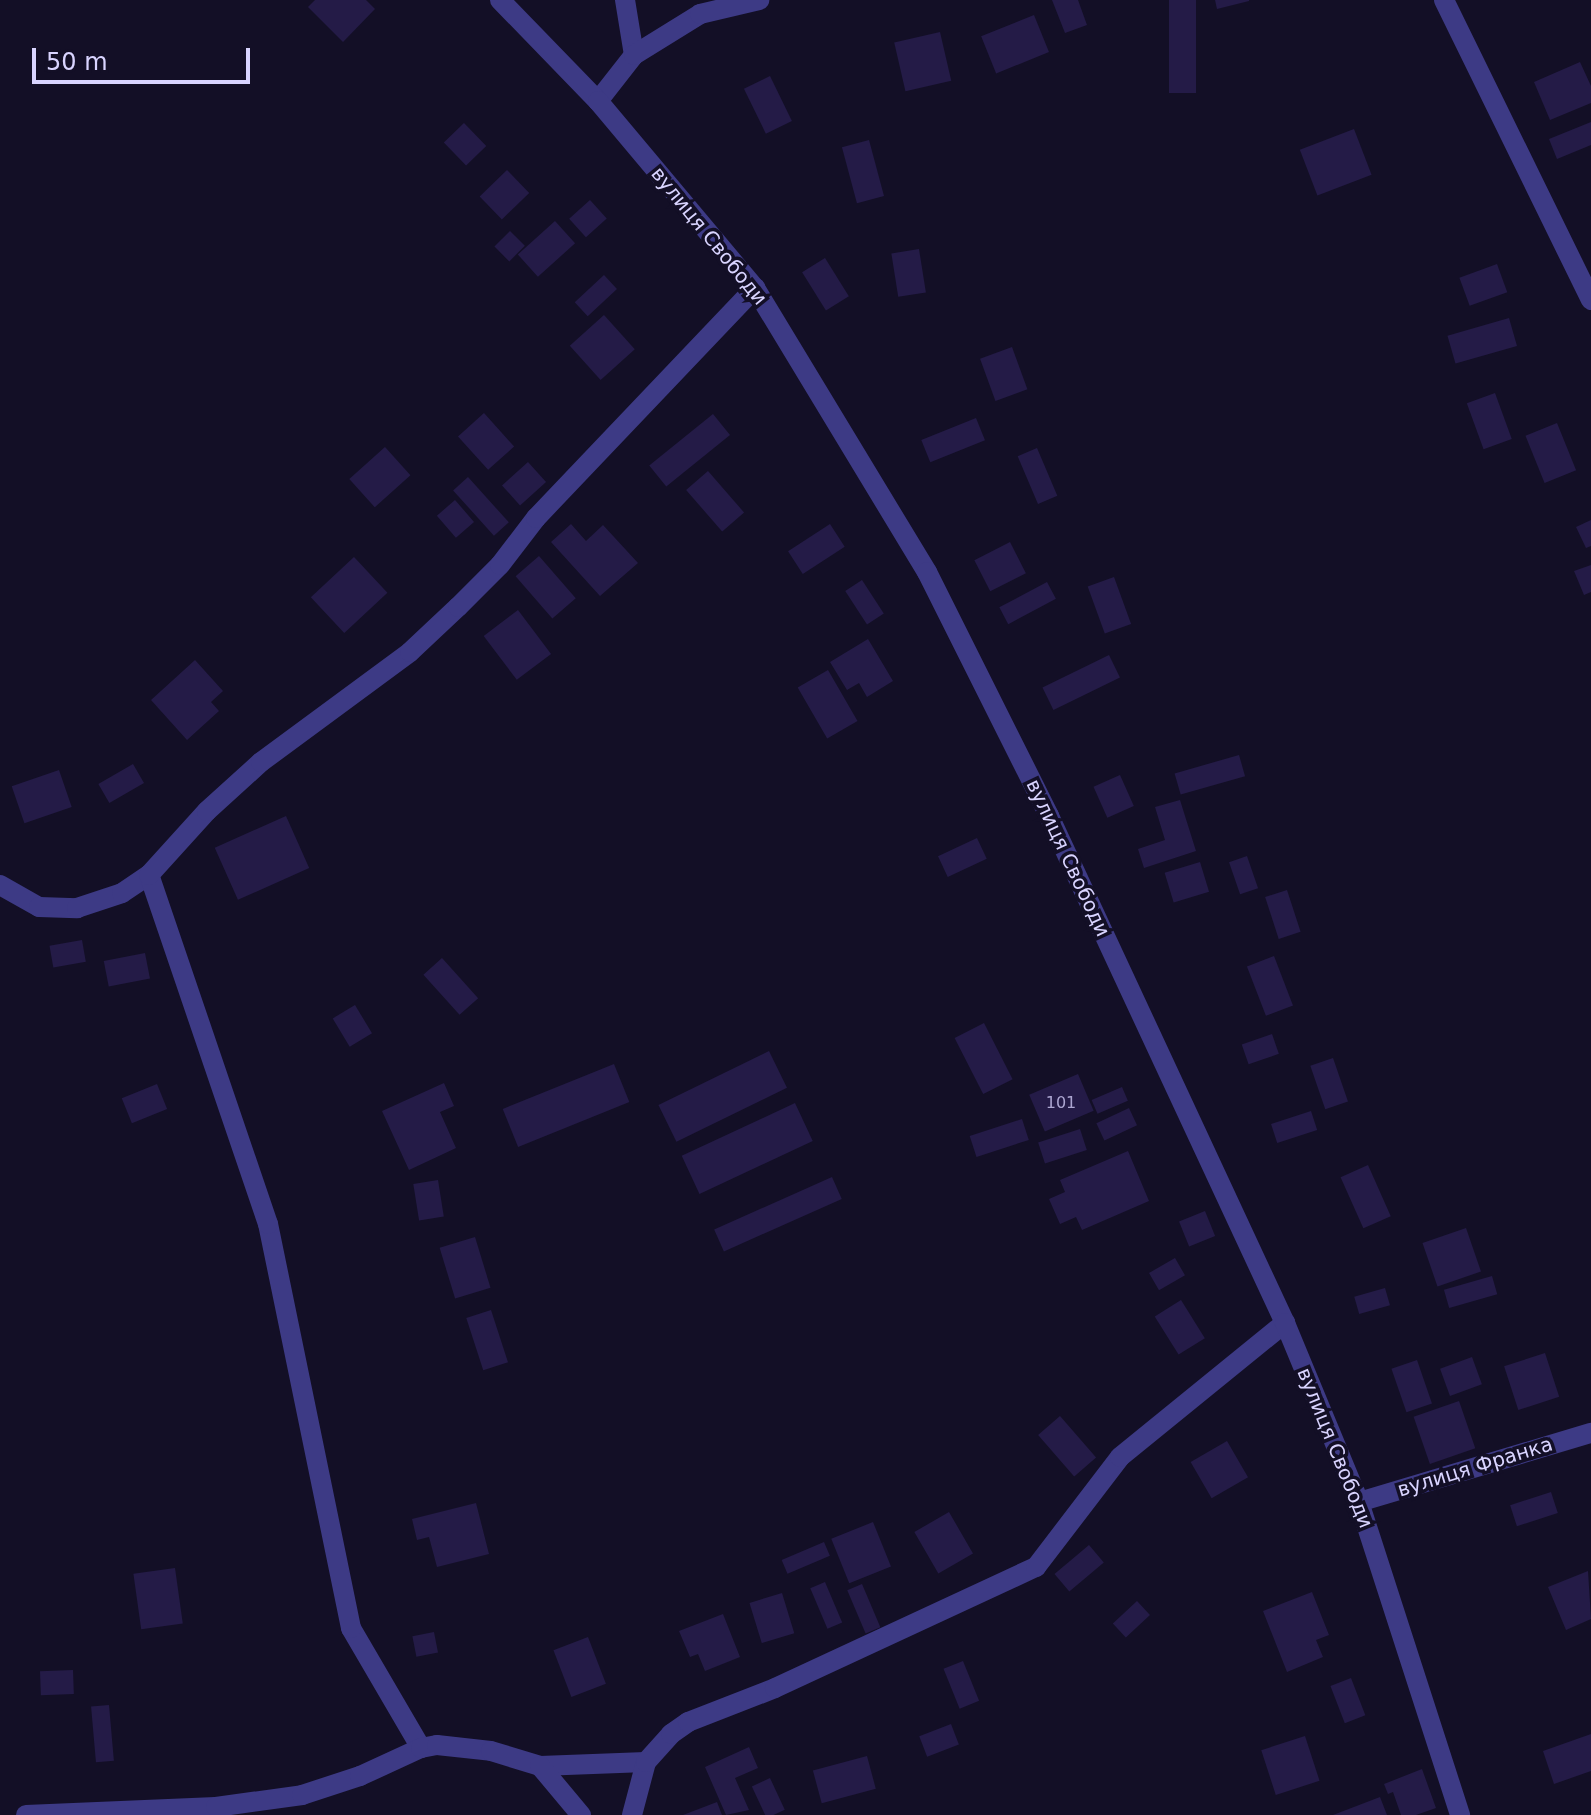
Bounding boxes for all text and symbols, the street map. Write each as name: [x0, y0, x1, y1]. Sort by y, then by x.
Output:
scale bar: [36, 32, 254, 82]
text: 50 m: [46, 48, 108, 76]
street label: вулиця Свободи: [646, 162, 772, 310]
street label: вулиця Свободи: [1021, 776, 1115, 940]
house number: 101: [1046, 1093, 1076, 1113]
street label: вулиця Свободи: [1292, 1364, 1378, 1532]
street label: вулиця Франка: [1395, 1432, 1555, 1502]

